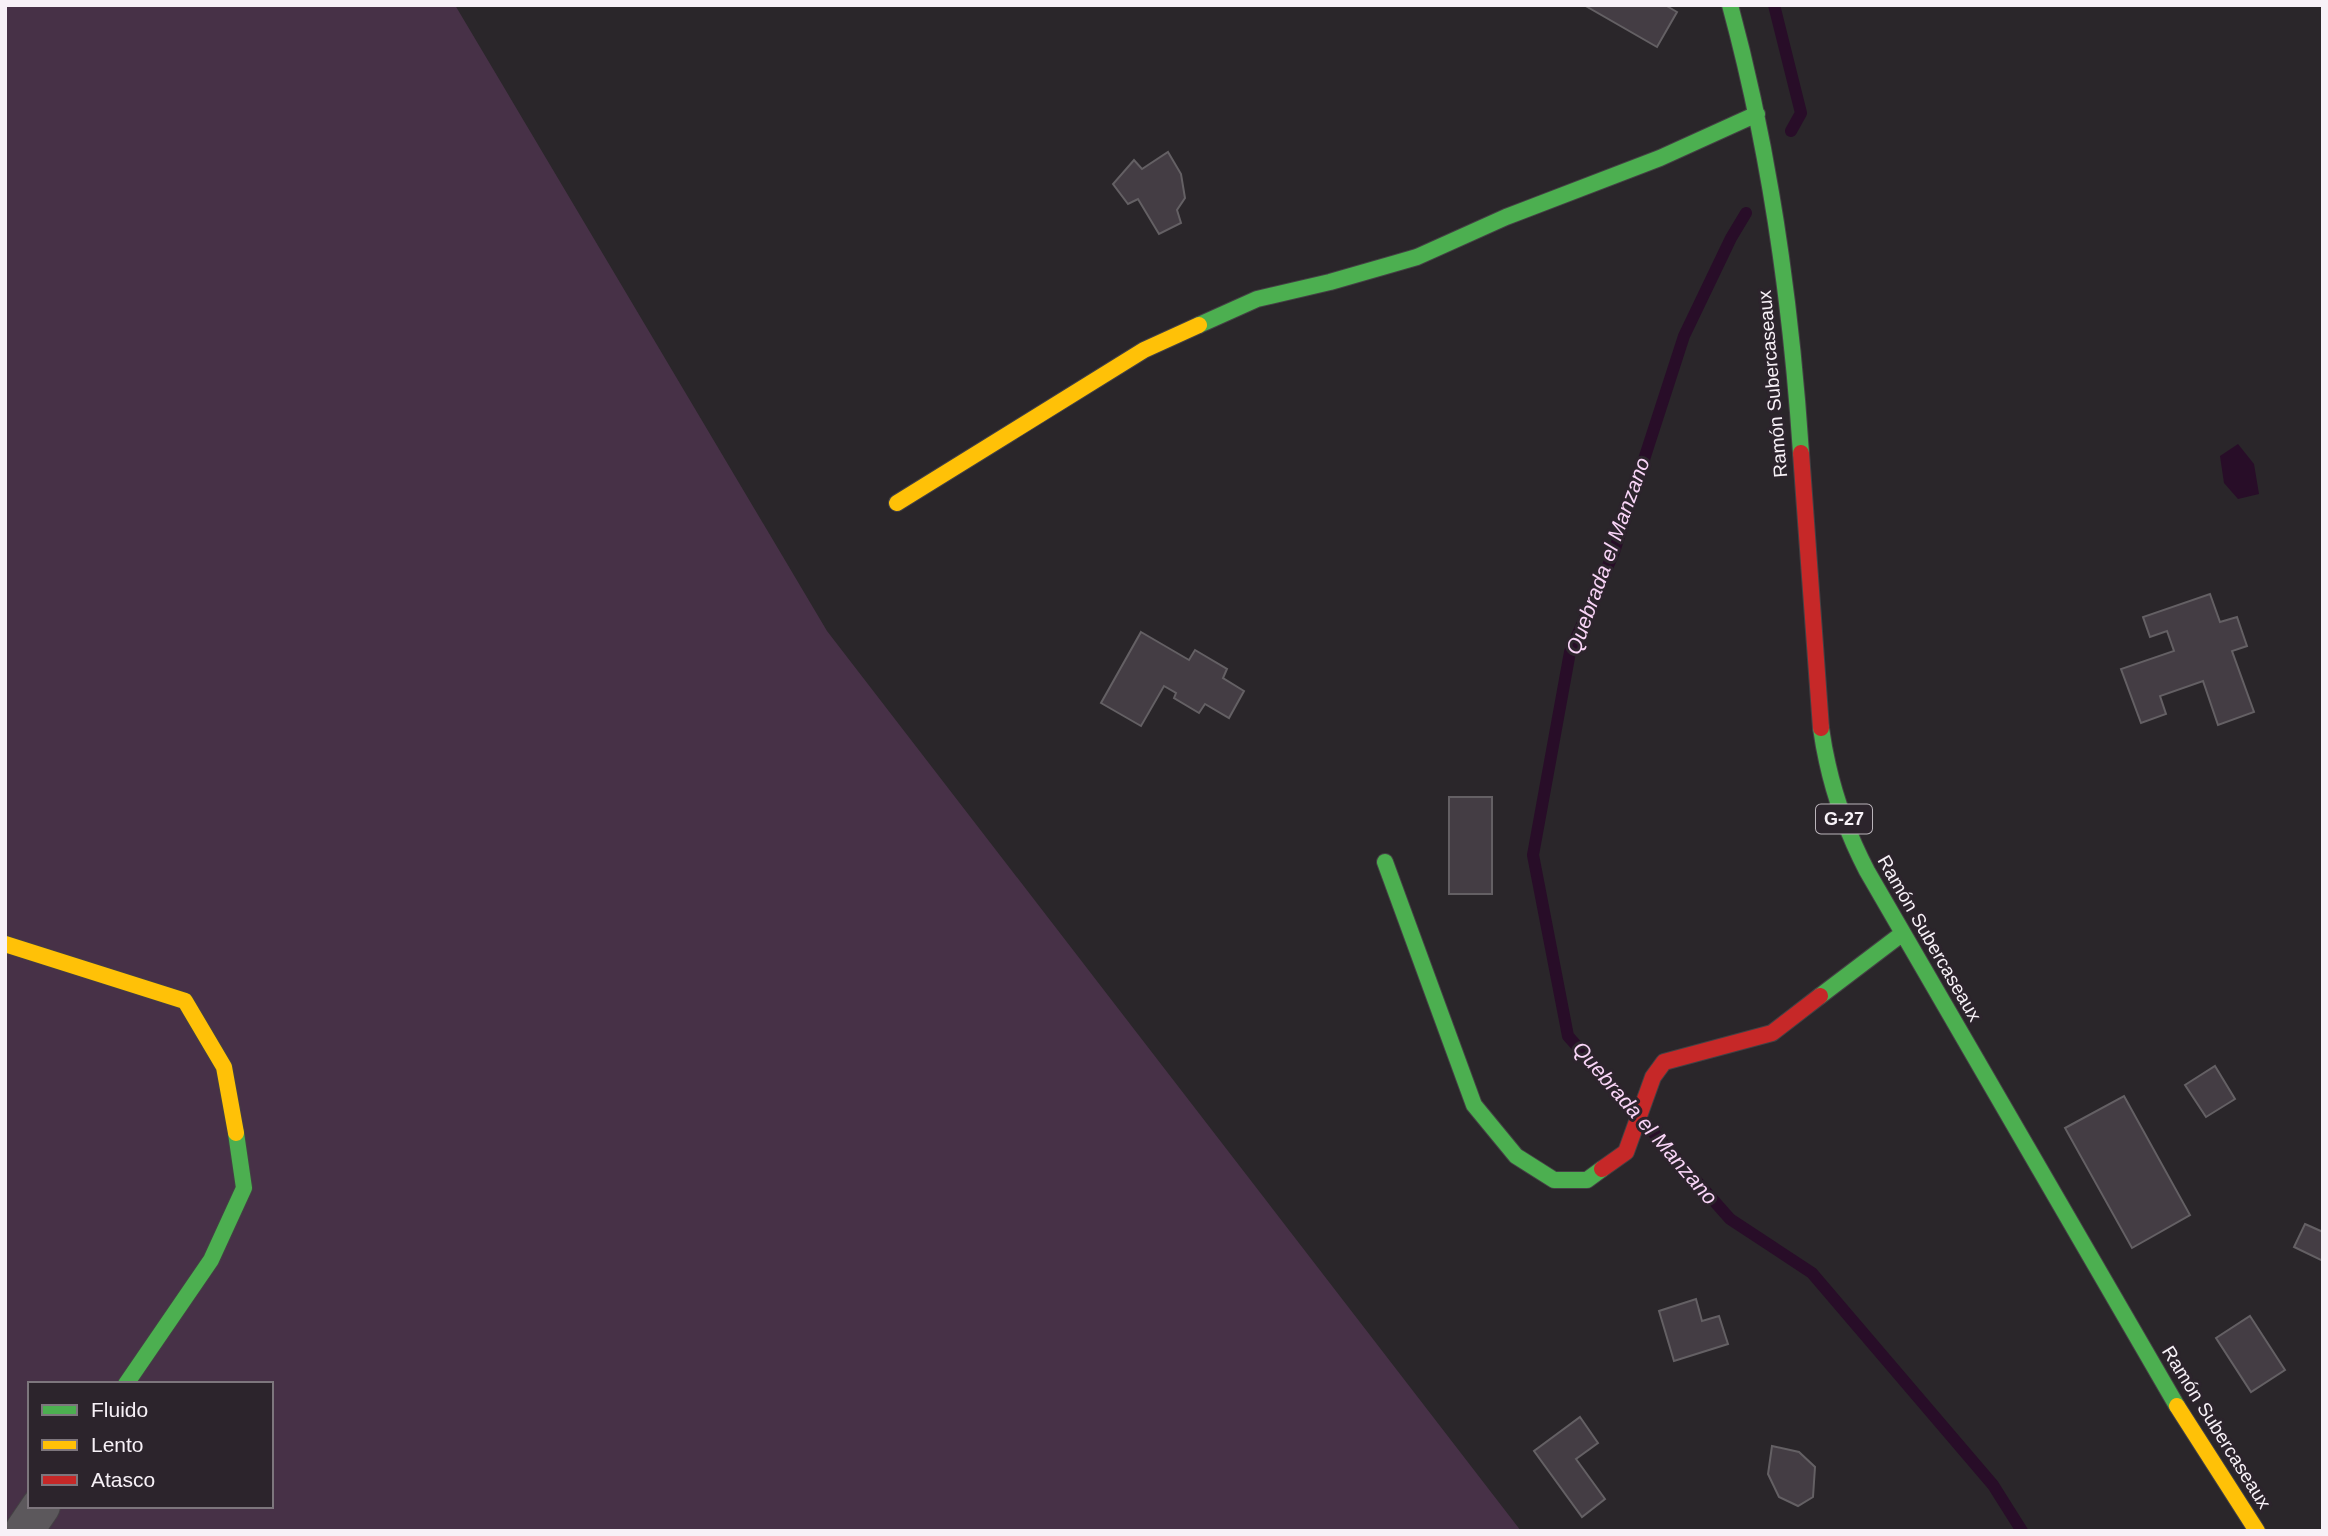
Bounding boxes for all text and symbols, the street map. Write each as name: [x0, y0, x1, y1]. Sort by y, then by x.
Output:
street label: Ramón Subercaseaux: [1754, 289, 1791, 479]
water label: Quebrada el Manzano: [1561, 454, 1654, 657]
road number: G-27: [1816, 804, 1872, 834]
street label: Ramón Subercaseaux: [1873, 852, 1986, 1025]
water label: Quebrada el Manzano: [1569, 1037, 1722, 1209]
street label: Ramón Subercaseaux: [2158, 1342, 2276, 1513]
legend: [28, 1382, 273, 1508]
text: Fluido: [91, 1398, 148, 1421]
text: Lento: [91, 1433, 144, 1456]
text: Atasco: [91, 1468, 155, 1491]

